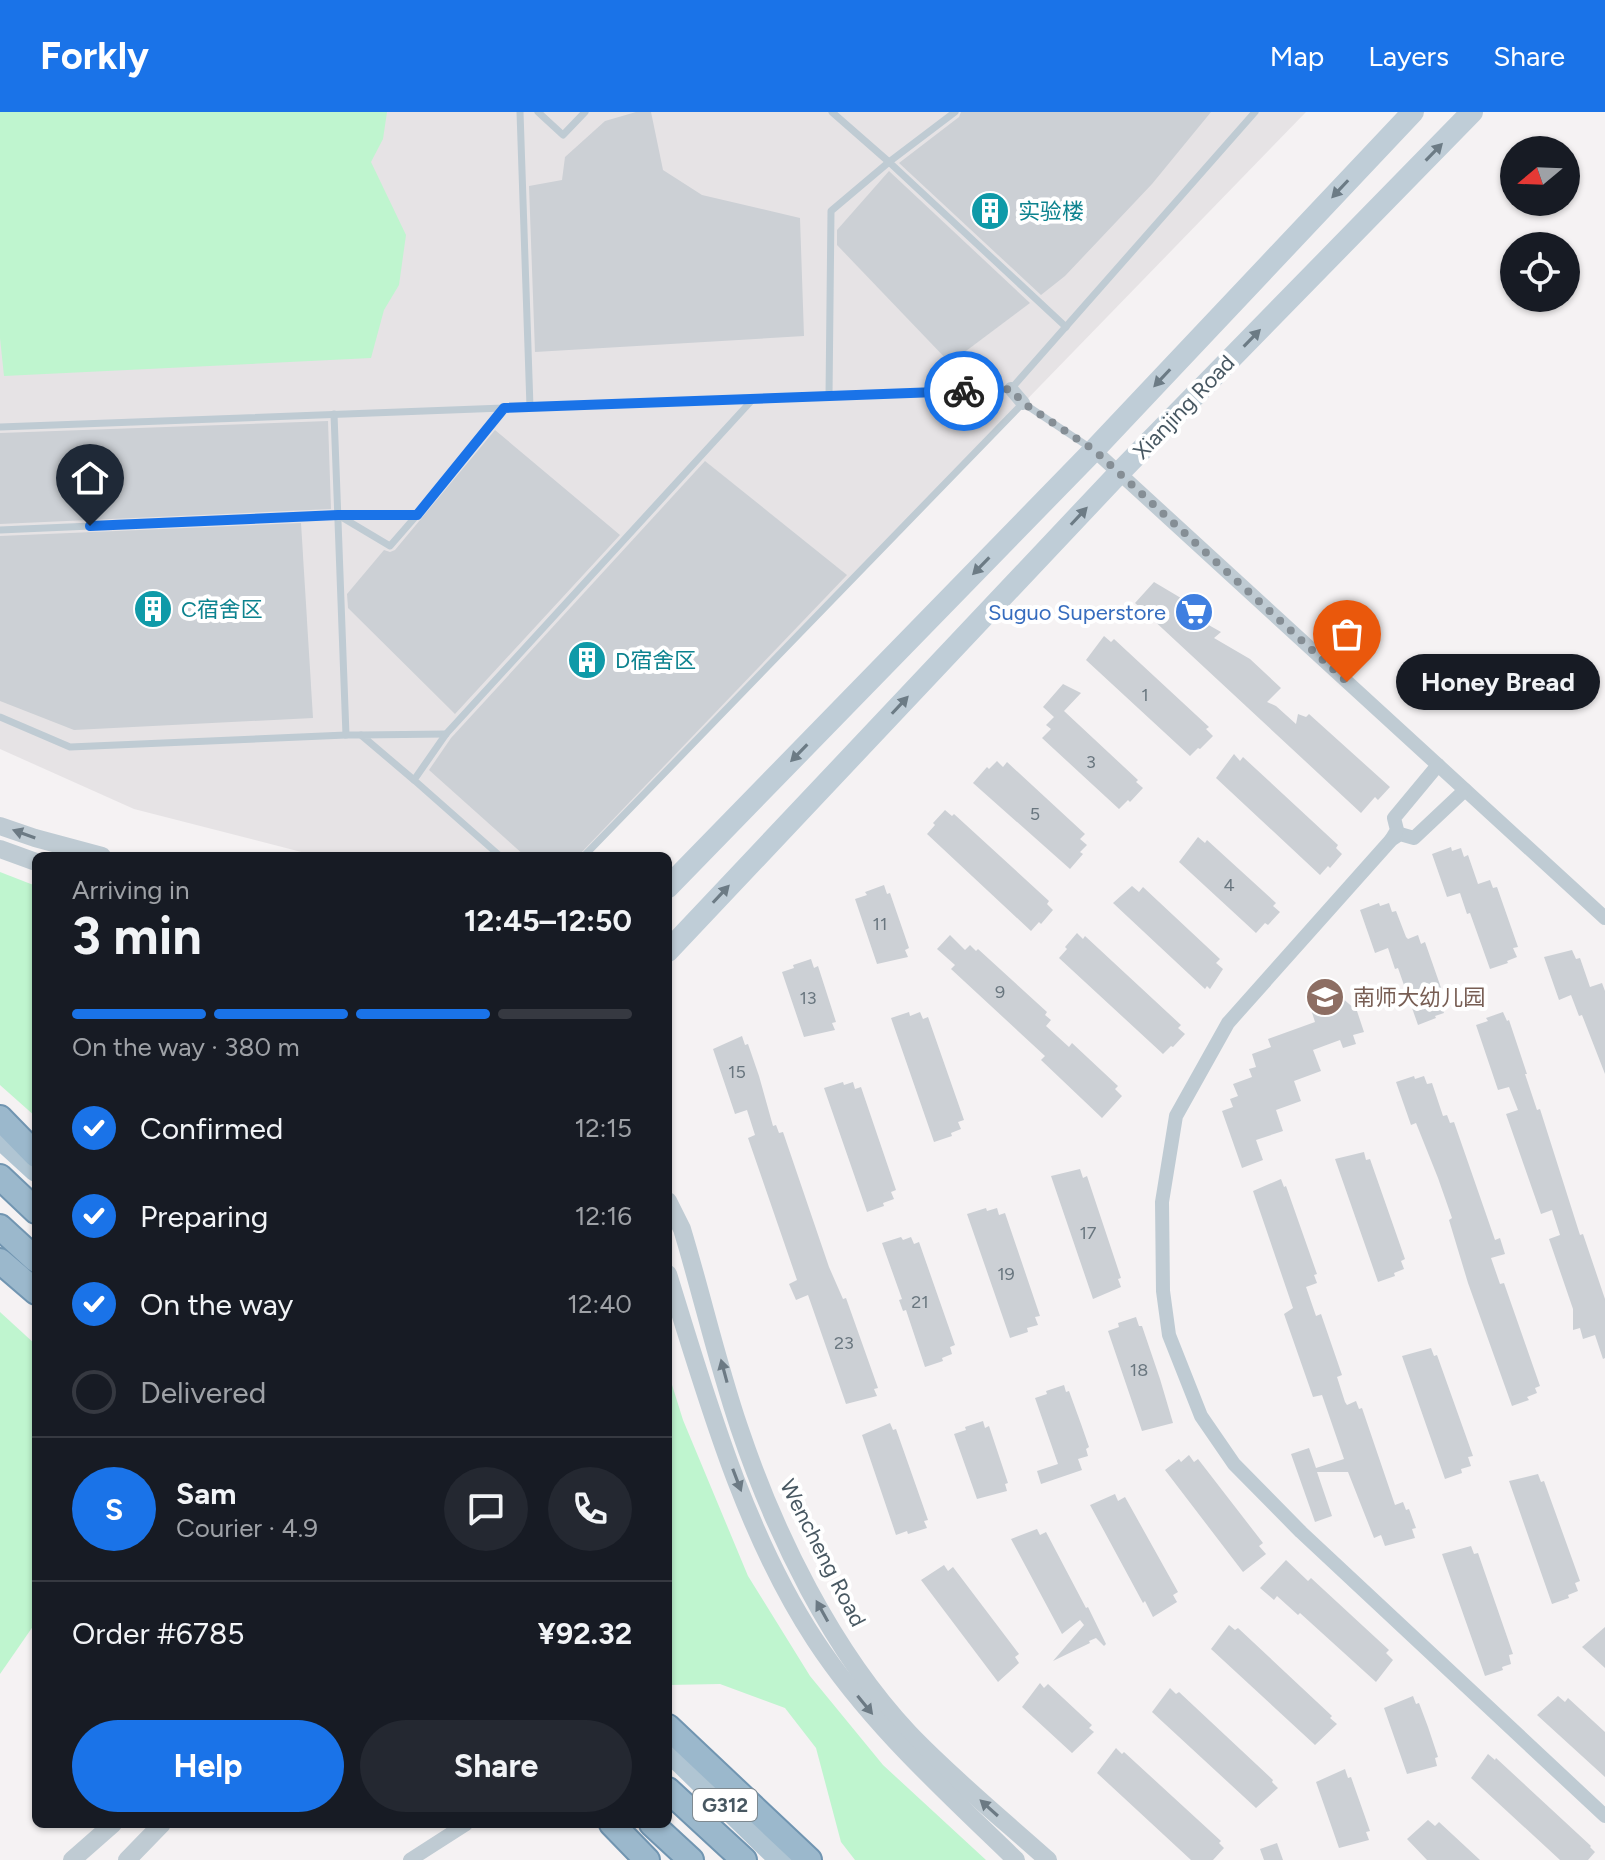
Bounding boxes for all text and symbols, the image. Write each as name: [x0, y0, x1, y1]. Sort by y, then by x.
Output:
text: Forkly: [40, 33, 149, 79]
text: Map: [1270, 39, 1324, 73]
text: Layers: [1368, 39, 1449, 73]
text: Share: [1493, 39, 1565, 73]
north arrow: [1500, 136, 1580, 216]
map controls: [1500, 136, 1580, 312]
one-way arrow: [1424, 143, 1443, 162]
one-way arrow: [1332, 179, 1350, 198]
building icon: 实验楼: [969, 190, 1011, 232]
place label: 实验楼: [1018, 198, 1084, 225]
button: locate: [1500, 232, 1580, 312]
one-way arrow: [1242, 329, 1261, 348]
street label: Xianjing Road: [1128, 349, 1240, 465]
courier: [924, 351, 1004, 431]
icon: bike: [942, 369, 986, 413]
one-way arrow: [1153, 369, 1171, 388]
pin: [56, 444, 124, 526]
icon: home: [68, 456, 112, 500]
one-way arrow: [1069, 507, 1087, 526]
one-way arrow: [972, 556, 991, 575]
building icon: C宿舍区: [132, 588, 174, 630]
supermarket icon: Suguo Superstore: [1173, 591, 1215, 633]
place label: C宿舍区: [181, 596, 263, 623]
place label: Suguo Superstore: [988, 599, 1166, 626]
pin: [1313, 600, 1381, 682]
icon: bag: [1325, 612, 1369, 656]
building icon: D宿舍区: [566, 639, 608, 681]
place label: D宿舍区: [615, 647, 696, 674]
callout: Honey Bread: [1395, 654, 1599, 710]
text: Honey Bread: [1421, 666, 1575, 698]
house number: 1: [1141, 684, 1149, 706]
one-way arrow: [891, 696, 909, 715]
one-way arrow: [791, 743, 809, 762]
house number: 3: [1086, 751, 1096, 773]
house number: 5: [1030, 803, 1040, 825]
one-way arrow: [11, 828, 35, 840]
text: Arriving in: [72, 874, 190, 906]
house number: 4: [1223, 874, 1235, 896]
one-way arrow: [712, 885, 730, 904]
text: 12:45–12:50: [464, 902, 632, 939]
text: 3 min: [72, 905, 202, 967]
house number: 11: [873, 913, 887, 935]
school or university icon: 南师大幼儿园: [1304, 976, 1346, 1018]
house number: 9: [995, 981, 1005, 1003]
place label: 南师大幼儿园: [1353, 984, 1485, 1011]
house number: 13: [799, 987, 817, 1009]
text: On the way · 380 m: [72, 1031, 300, 1063]
house number: 15: [728, 1061, 746, 1083]
icon: check: [72, 1106, 116, 1150]
text: Confirmed: [140, 1110, 283, 1147]
text: 12:15: [574, 1112, 632, 1144]
icon: check: [72, 1194, 116, 1238]
text: Preparing: [140, 1198, 268, 1235]
text: 12:16: [575, 1200, 632, 1232]
house number: 17: [1079, 1222, 1097, 1244]
house number: 19: [997, 1263, 1015, 1285]
icon: check: [72, 1282, 116, 1326]
text: On the way: [140, 1286, 293, 1323]
text: 12:40: [567, 1288, 632, 1320]
house number: 21: [911, 1291, 929, 1313]
house number: 23: [834, 1332, 854, 1354]
one-way arrow: [717, 1359, 729, 1384]
house number: 18: [1130, 1359, 1148, 1381]
text: Delivered: [140, 1374, 266, 1411]
button: chat: [444, 1467, 528, 1551]
button: phone: [548, 1467, 632, 1551]
one-way arrow: [731, 1468, 744, 1492]
text: Sam: [176, 1475, 236, 1512]
street label: Wencheng Road: [774, 1475, 872, 1631]
text: S: [105, 1491, 123, 1528]
text: Courier · 4.9: [176, 1512, 318, 1544]
one-way arrow: [815, 1600, 829, 1622]
text: Order #6785: [72, 1615, 245, 1652]
text: ¥92.32: [538, 1615, 632, 1652]
one-way arrow: [856, 1695, 873, 1715]
button: Help: [72, 1720, 344, 1812]
button: Share: [360, 1720, 632, 1812]
road number: G312: [693, 1789, 757, 1821]
one-way arrow: [980, 1800, 1000, 1817]

